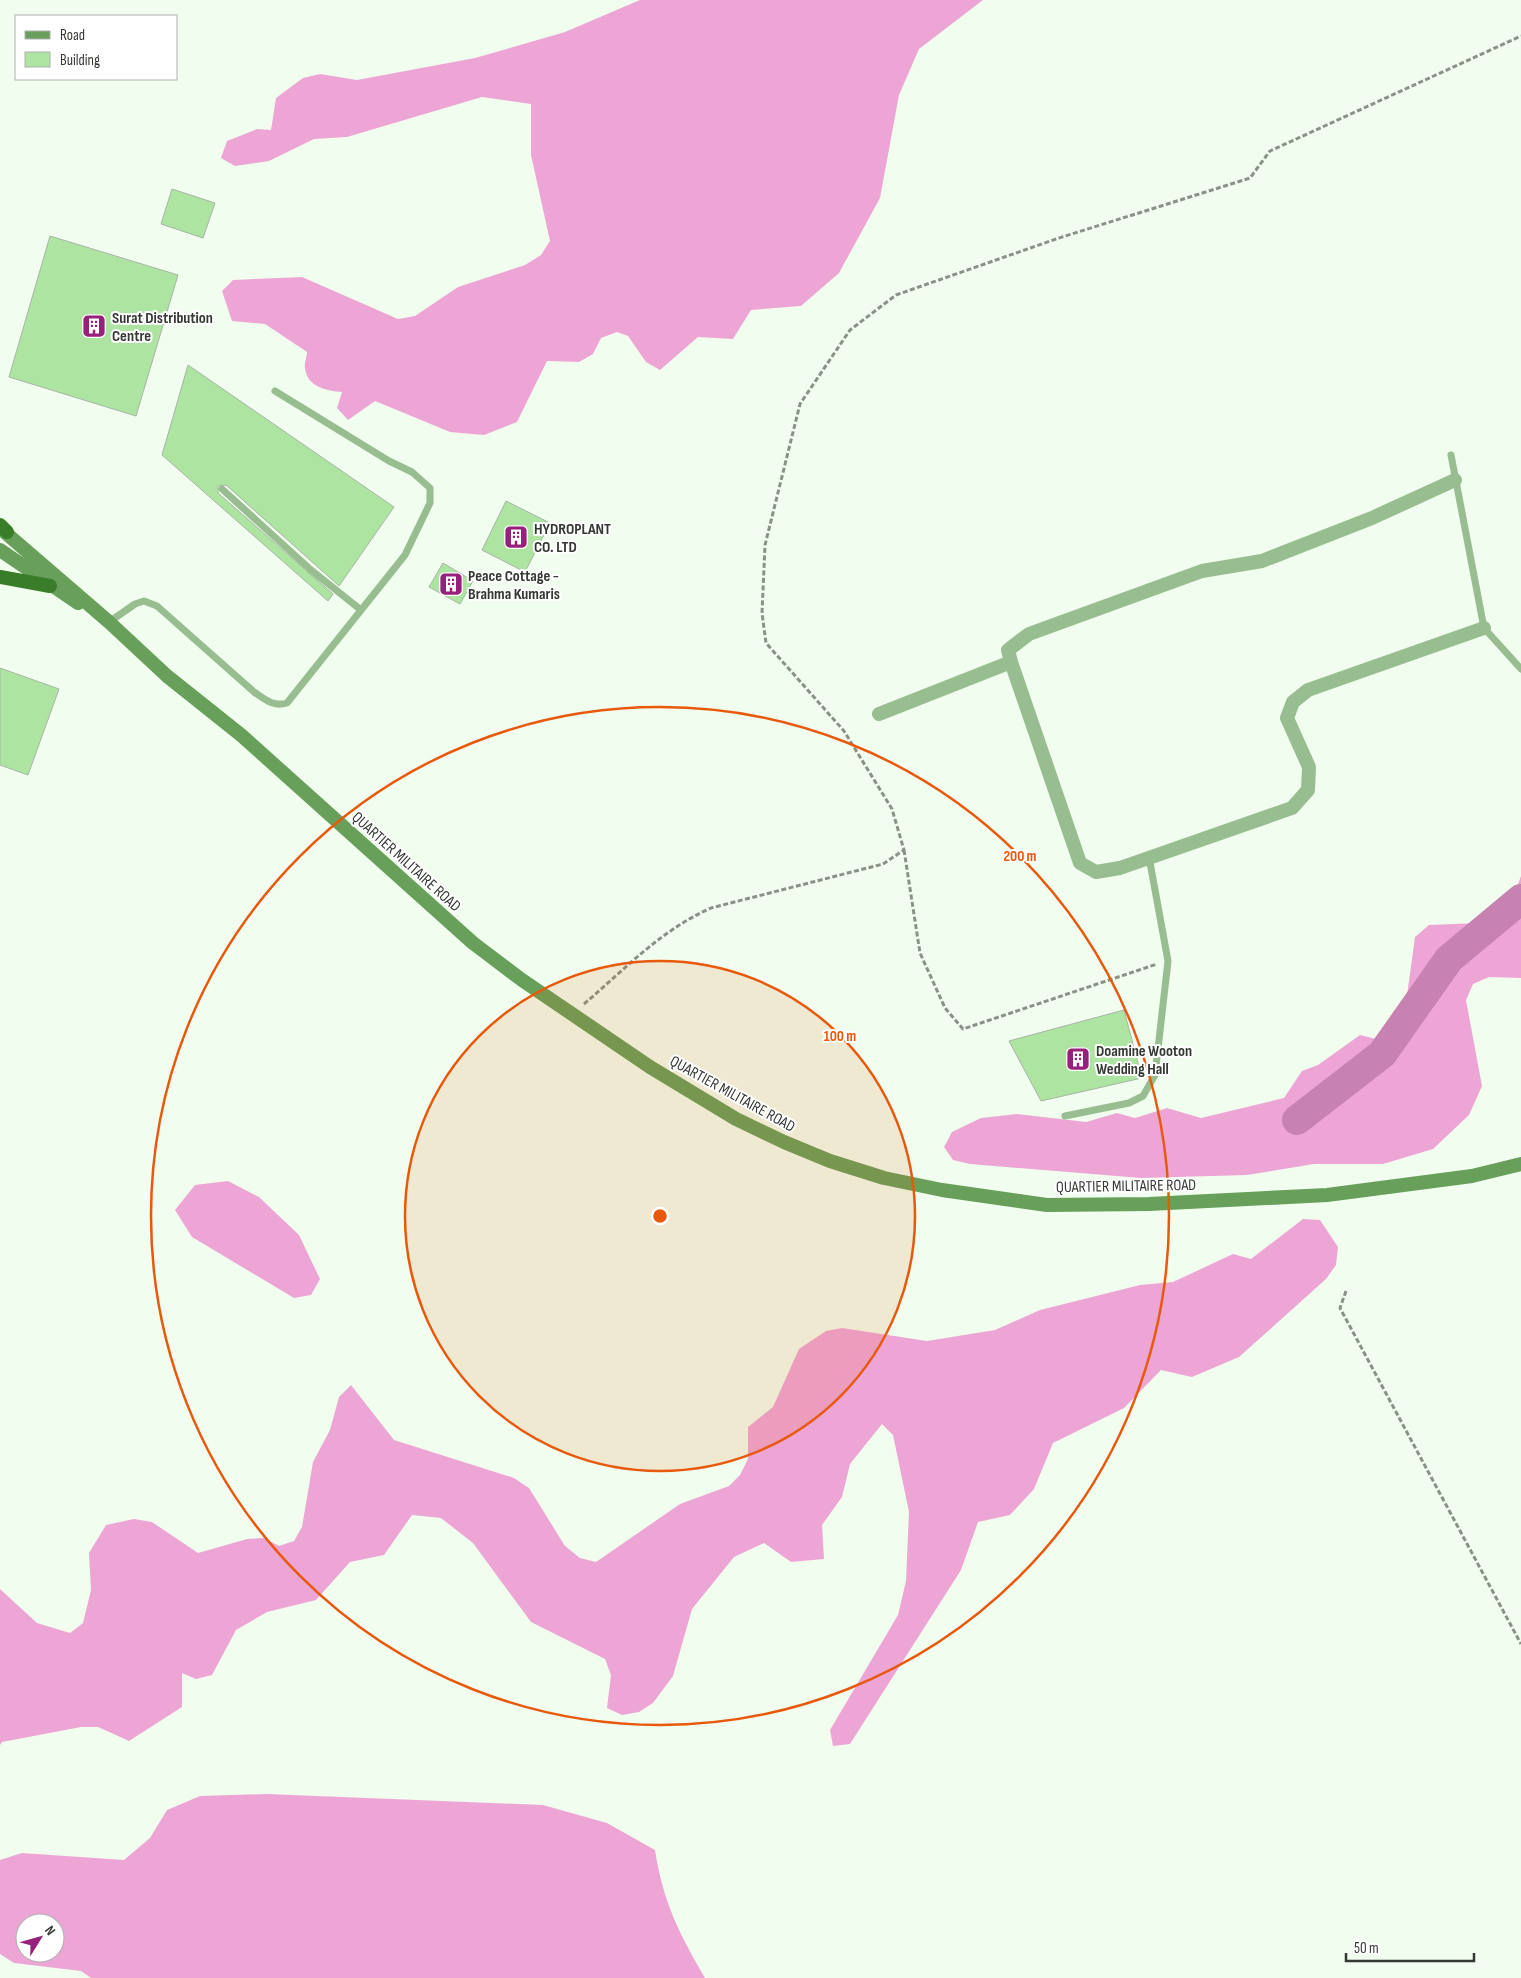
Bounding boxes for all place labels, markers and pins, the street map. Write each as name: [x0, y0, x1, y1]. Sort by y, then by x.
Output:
place label: Surat Distribution Centre: [112, 309, 213, 346]
building icon: Surat Distribution Centre: [81, 313, 107, 339]
place label: HYDROPLANT CO. LTD: [534, 520, 611, 557]
building icon: HYDROPLANT CO. LTD: [503, 524, 529, 550]
place label: Peace Cottage - Brahma Kumaris: [468, 567, 560, 604]
building icon: Peace Cottage - Brahma Kumaris: [438, 571, 464, 597]
place label: Doamine Wooton Wedding Hall: [1096, 1042, 1192, 1079]
building icon: Doamine Wooton Wedding Hall: [1065, 1046, 1091, 1072]
centre of rings: [651, 1207, 669, 1225]

